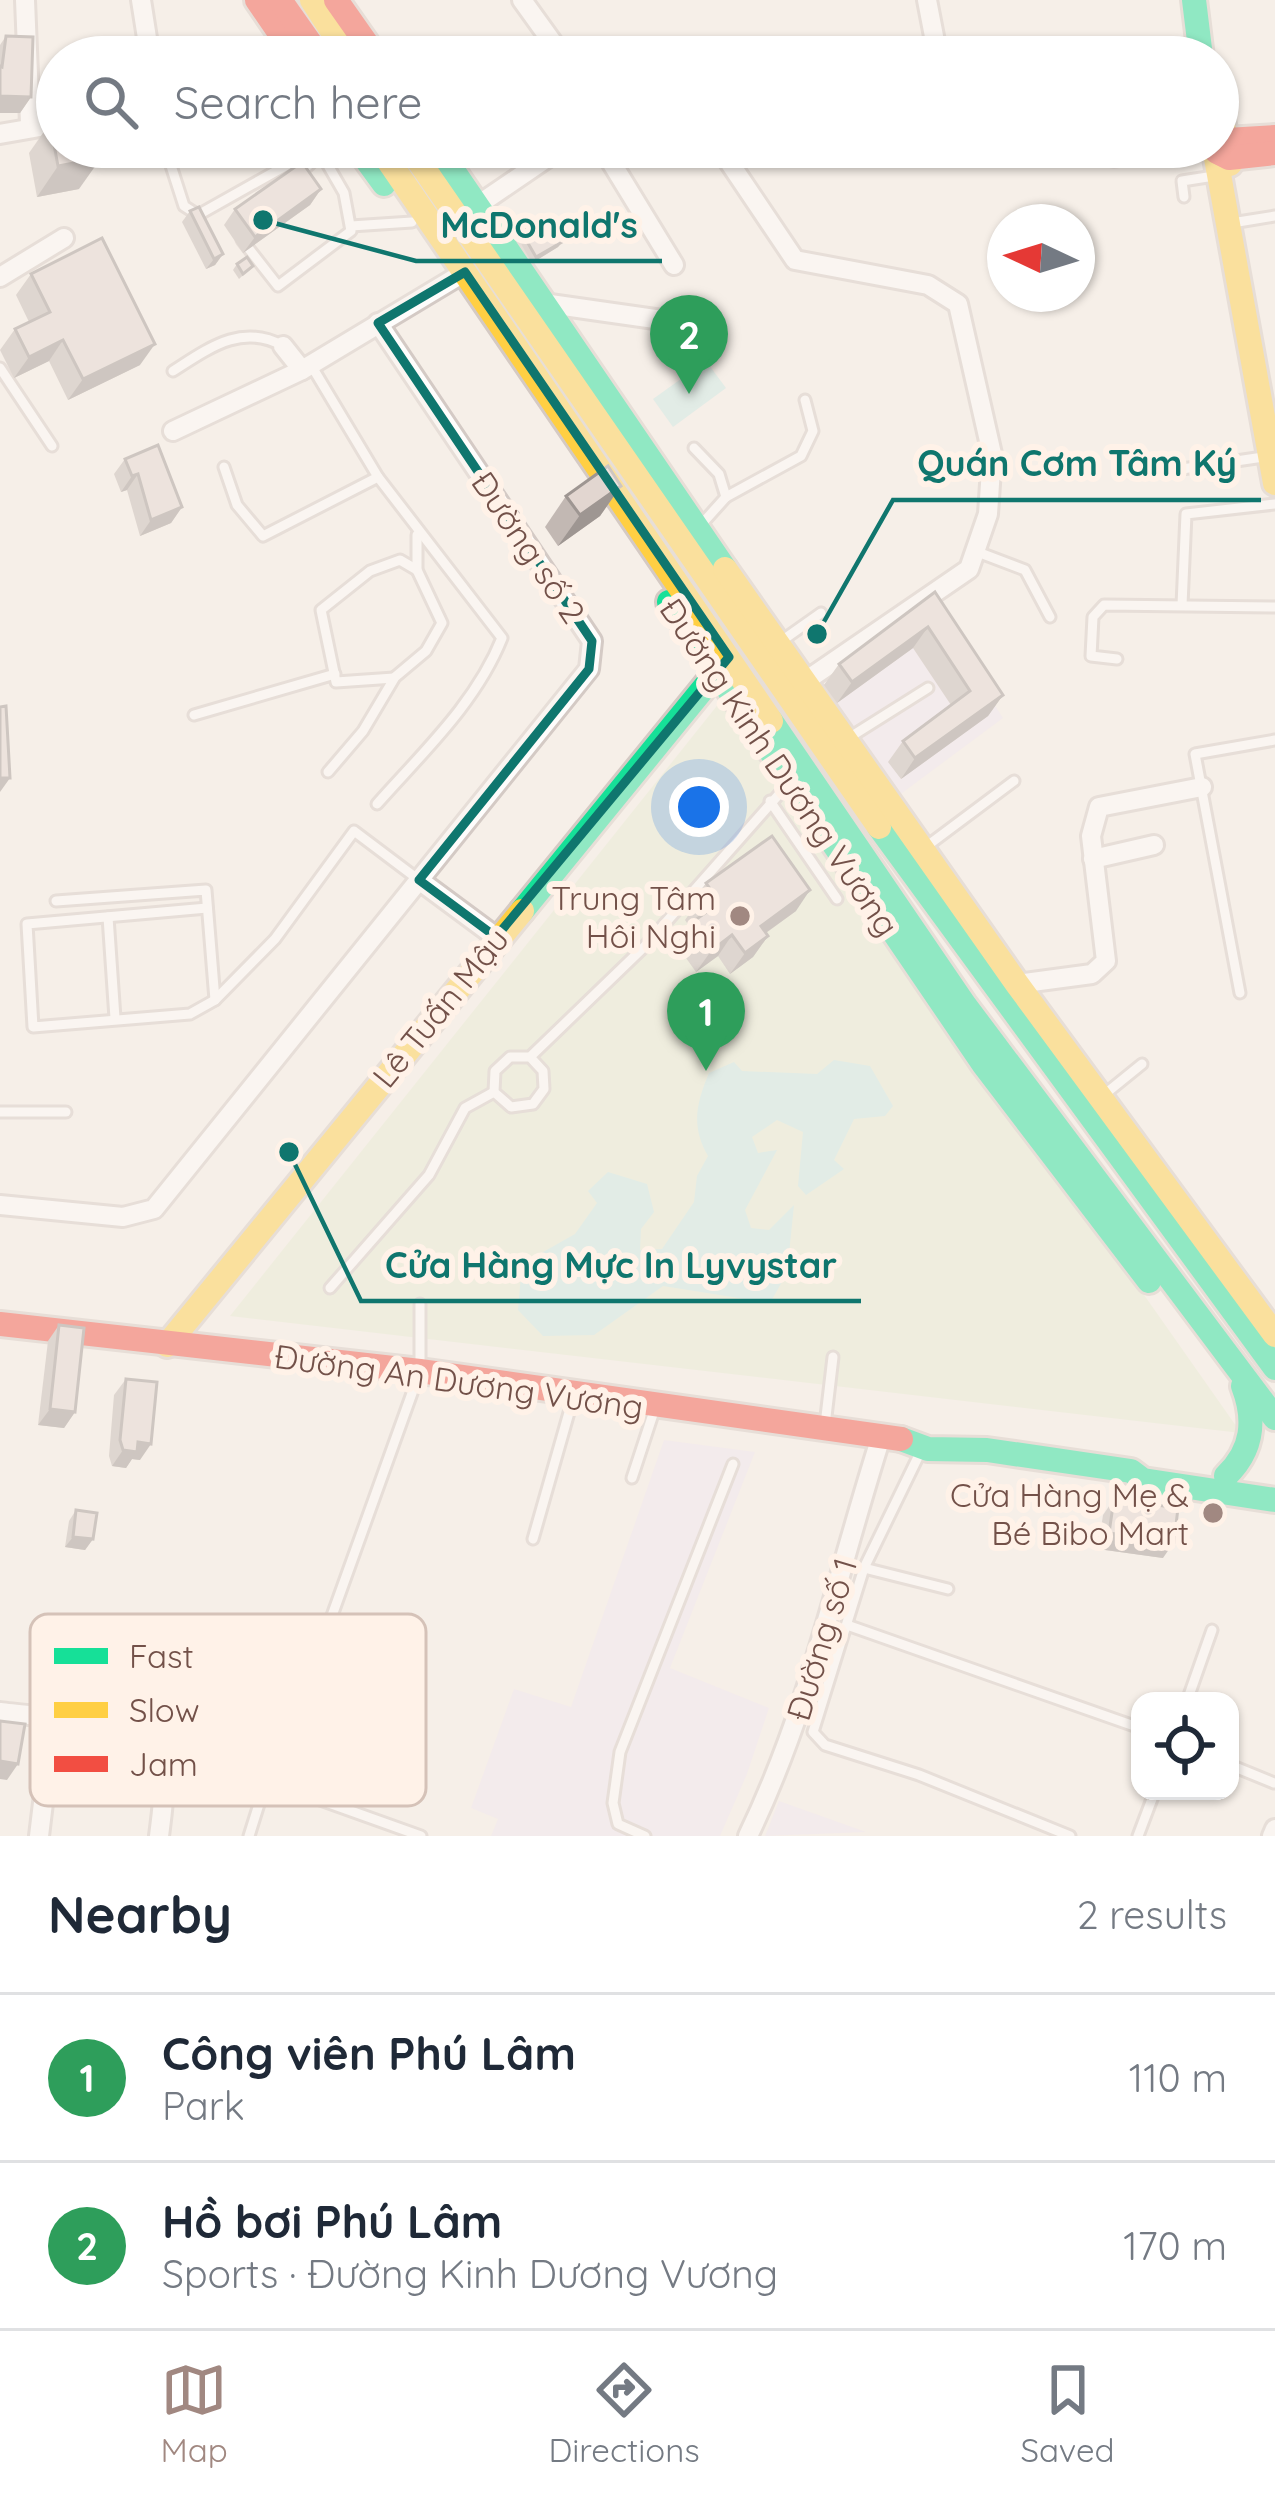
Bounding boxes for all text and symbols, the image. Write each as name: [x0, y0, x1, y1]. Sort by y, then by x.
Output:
search box: [36, 36, 1239, 168]
icon: search: [78, 69, 144, 135]
text: Search here: [174, 74, 422, 130]
callout: McDonald's: [416, 189, 662, 261]
text: McDonald's: [440, 202, 638, 247]
north arrow: [987, 204, 1095, 312]
pin: 2: [650, 295, 728, 394]
callout: Quán Cơm Tâm Ký: [893, 428, 1261, 500]
text: Quán Cơm Tâm Ký: [917, 440, 1237, 485]
street label: Đường số 2: [463, 463, 595, 631]
street label: Đường Kinh Dương Vương: [652, 590, 908, 944]
your location: [669, 777, 729, 837]
place label: Trung Tâm Hôi Nghi: [551, 877, 716, 956]
marker: Trung Tâm Hôi Nghi: [727, 903, 753, 929]
street label: Lê Tuấn Mậu: [363, 919, 517, 1095]
pin: 1: [667, 972, 745, 1071]
callout: Cửa Hàng Mực In Lyvystar: [361, 1229, 861, 1301]
text: Cửa Hàng Mực In Lyvystar: [385, 1242, 837, 1287]
street label: Đường An Dương Vương: [272, 1335, 646, 1427]
place label: Cửa Hàng Mẹ & Bé Bibo Mart: [950, 1474, 1189, 1553]
marker: Cửa Hàng Mẹ & Bé Bibo Mart: [1200, 1500, 1226, 1526]
street label: Đường số 1: [777, 1553, 865, 1725]
legend: [30, 1614, 426, 1806]
text: Fast: [129, 1635, 194, 1676]
text: Slow: [129, 1689, 200, 1730]
map controls: [1131, 1692, 1239, 1800]
button: locate: [1131, 1692, 1239, 1800]
text: Jam: [129, 1743, 198, 1784]
text: Nearby: [48, 1882, 232, 1946]
text: 2 results: [1077, 1890, 1227, 1939]
text: Công viên Phú Lâm: [162, 2025, 576, 2081]
text: 1: [79, 2053, 95, 2102]
text: 110 m: [1129, 2053, 1227, 2102]
text: Park: [162, 2081, 245, 2130]
text: Hồ bơi Phú Lâm: [162, 2193, 502, 2249]
text: 2: [76, 2221, 98, 2270]
text: 170 m: [1123, 2221, 1227, 2270]
text: Sports · Đường Kinh Dương Vương: [162, 2249, 778, 2298]
tab: Map: [160, 2357, 228, 2470]
tab: Directions: [548, 2357, 700, 2470]
tab: Saved: [1021, 2357, 1115, 2470]

